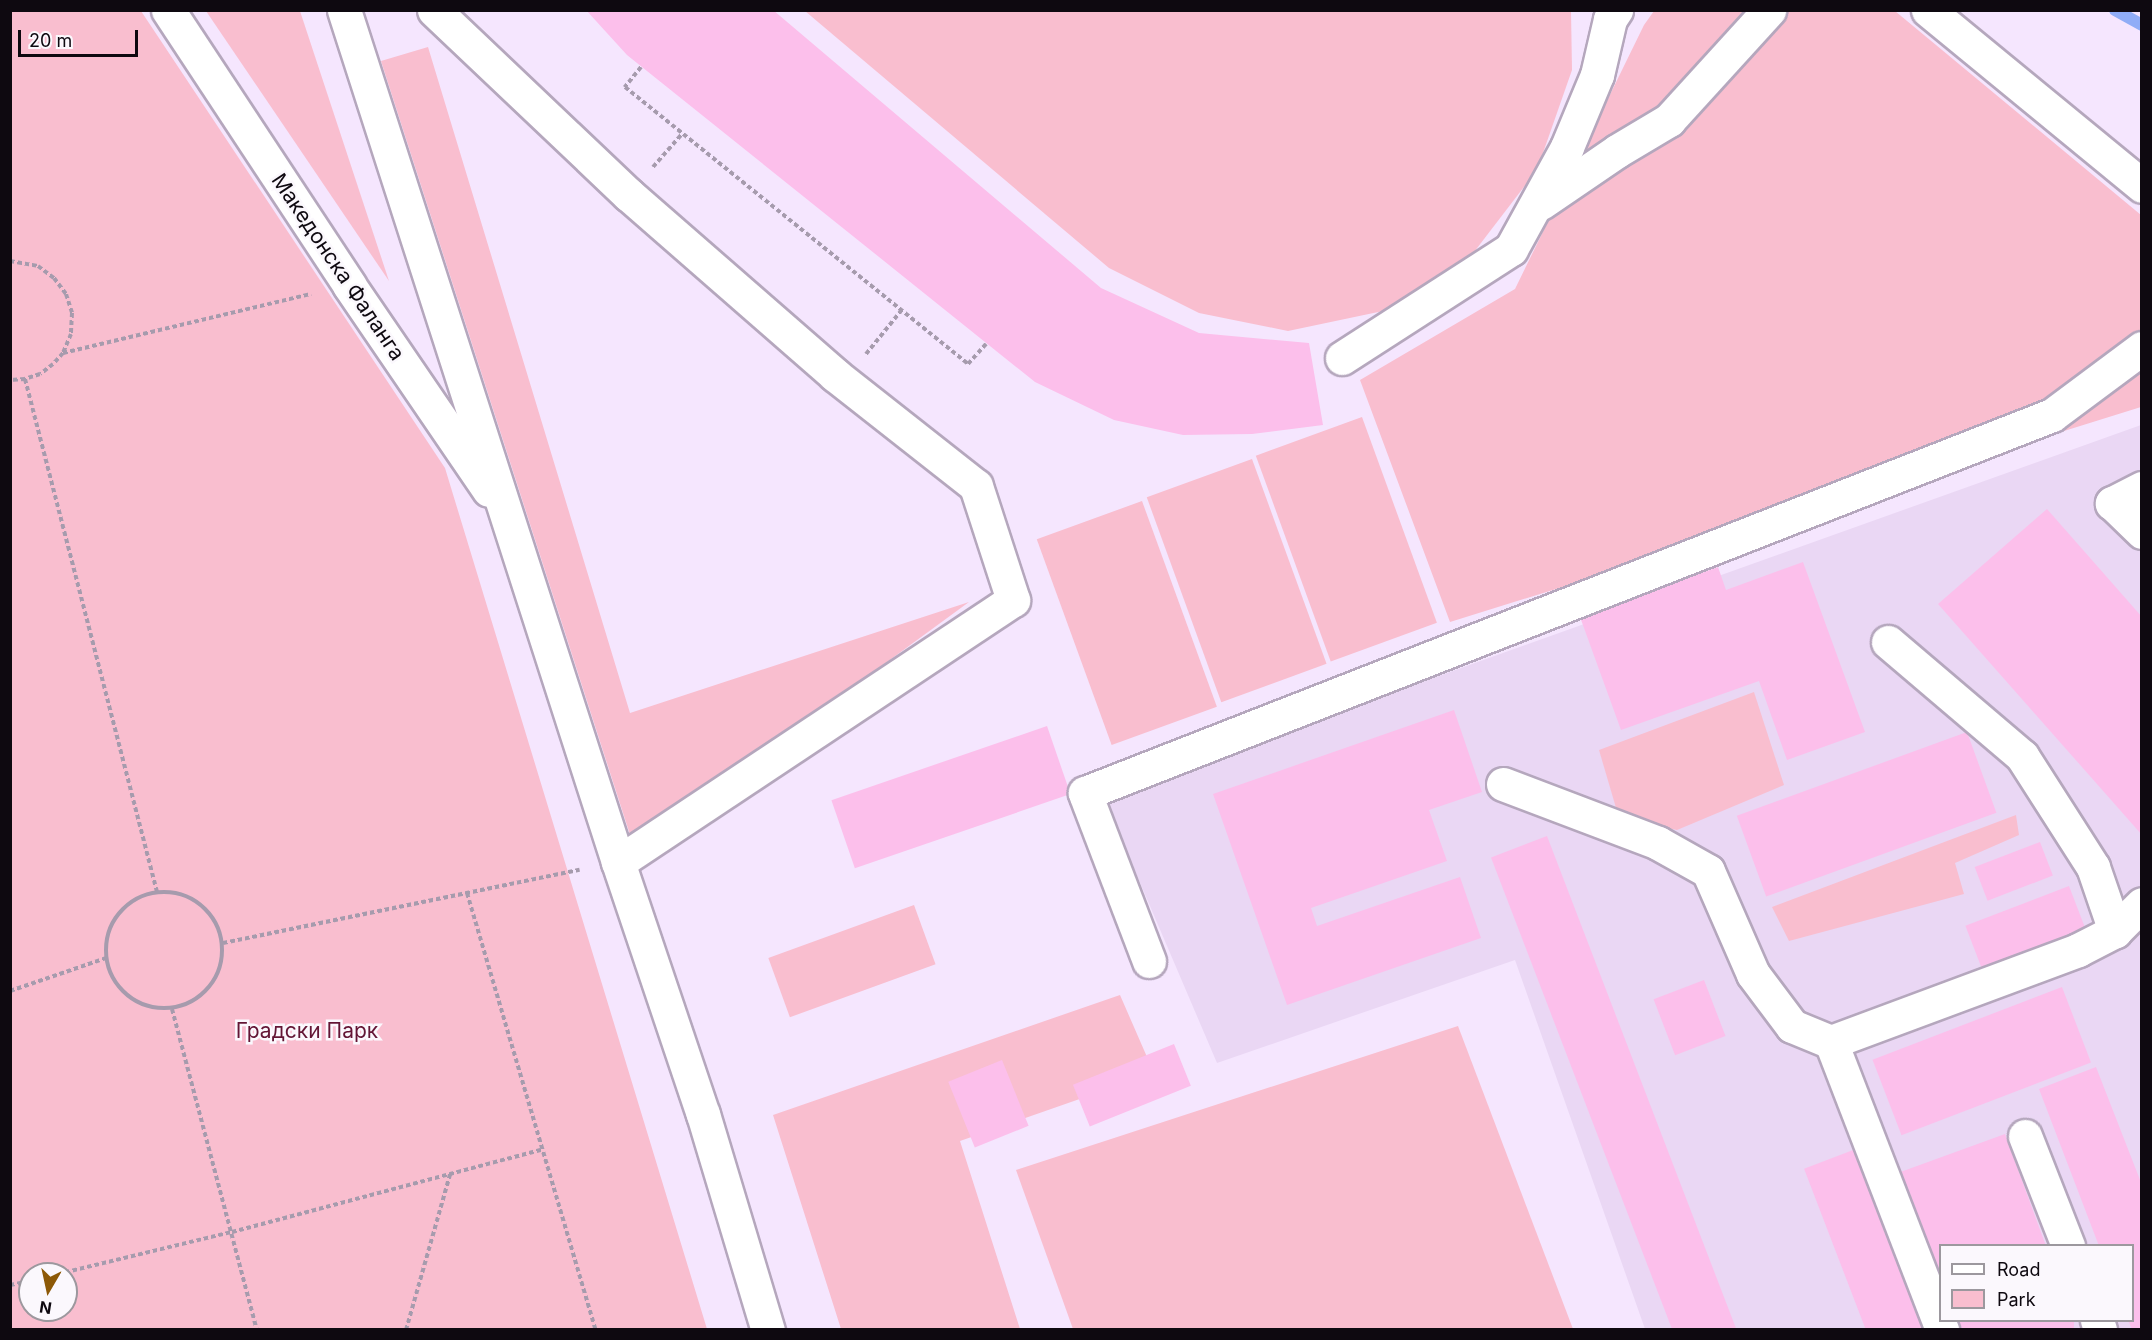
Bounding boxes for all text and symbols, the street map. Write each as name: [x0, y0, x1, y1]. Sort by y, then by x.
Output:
scale bar: [21, 18, 141, 56]
text: 20 m: [29, 30, 72, 51]
street label: Македонска Фаланга: [266, 169, 410, 365]
park label: Градски Парк: [236, 1018, 378, 1044]
legend: [1939, 1244, 2134, 1322]
text: Road: [1997, 1259, 2040, 1280]
north arrow: [18, 1262, 78, 1322]
text: Park: [1997, 1289, 2036, 1310]
text: N: [38, 1297, 53, 1319]

